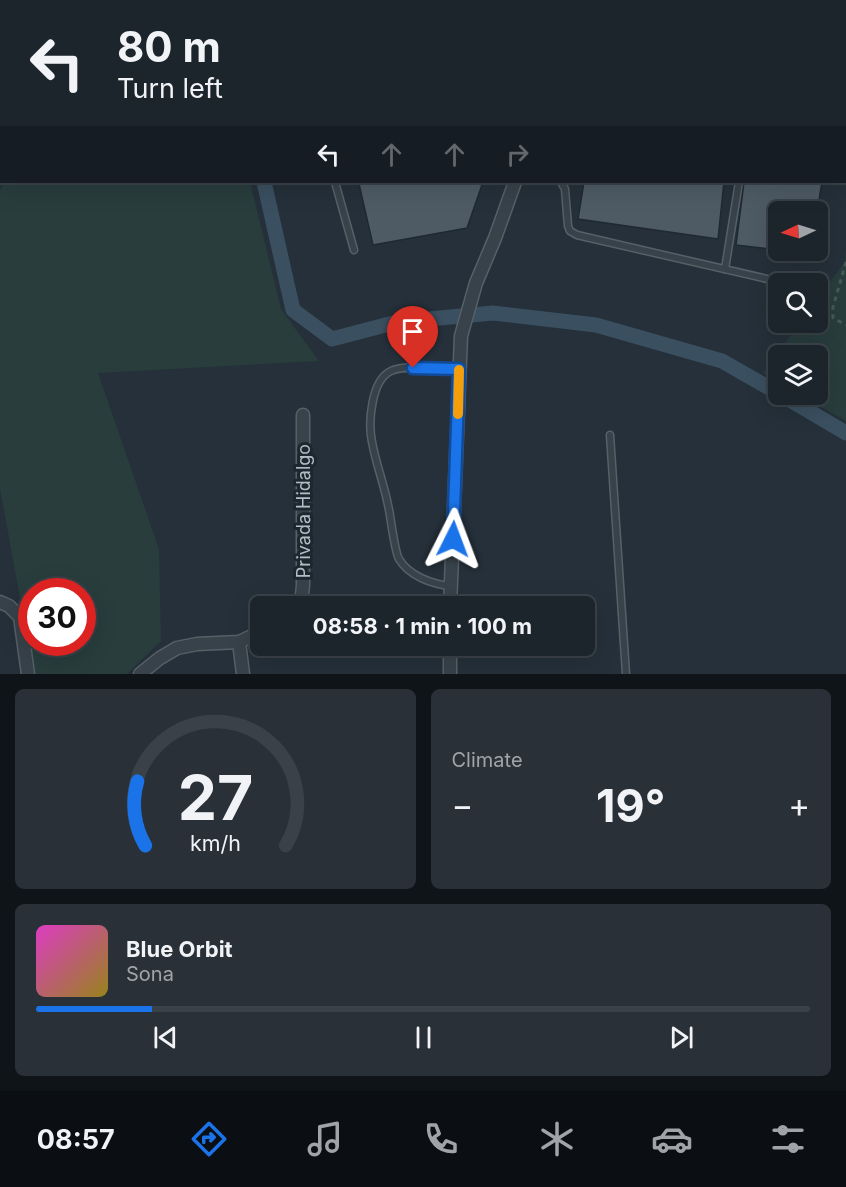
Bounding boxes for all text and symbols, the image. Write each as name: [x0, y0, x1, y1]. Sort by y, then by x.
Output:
text: 80 m: [117, 21, 221, 72]
icon: left: [18, 24, 96, 102]
text: Turn left: [117, 72, 223, 105]
icon: left: [312, 138, 345, 171]
icon: ahead: [375, 138, 408, 171]
icon: ahead: [438, 138, 471, 171]
icon: right: [501, 138, 534, 171]
north arrow: [768, 201, 828, 261]
map controls: [768, 201, 828, 405]
button: search: [768, 273, 828, 333]
pin: [387, 306, 438, 368]
icon: arrive: [396, 315, 429, 348]
button: layers: [768, 345, 828, 405]
street label: Privada Hidalgo: [293, 444, 314, 578]
position arrow: [421, 507, 485, 571]
speed limit sign: 30: [18, 578, 96, 656]
text: 08:58 · 1 min · 100 m: [313, 613, 532, 639]
text: Climate: [452, 748, 523, 772]
text: 27: [177, 760, 253, 835]
text: 19°: [596, 778, 665, 833]
text: −: [452, 785, 473, 825]
text: +: [788, 785, 810, 825]
text: km/h: [190, 830, 241, 856]
text: Blue Orbit: [126, 936, 233, 962]
text: Sona: [126, 962, 174, 986]
icon: previous: [149, 1021, 182, 1054]
icon: pause: [407, 1021, 440, 1054]
icon: next: [665, 1021, 698, 1054]
icon: directions: [188, 1118, 230, 1160]
icon: music: [304, 1118, 346, 1160]
icon: phone: [420, 1118, 462, 1160]
icon: climate: [536, 1118, 578, 1160]
icon: car: [651, 1118, 693, 1160]
icon: filters: [767, 1118, 809, 1160]
text: 08:57: [37, 1123, 115, 1156]

